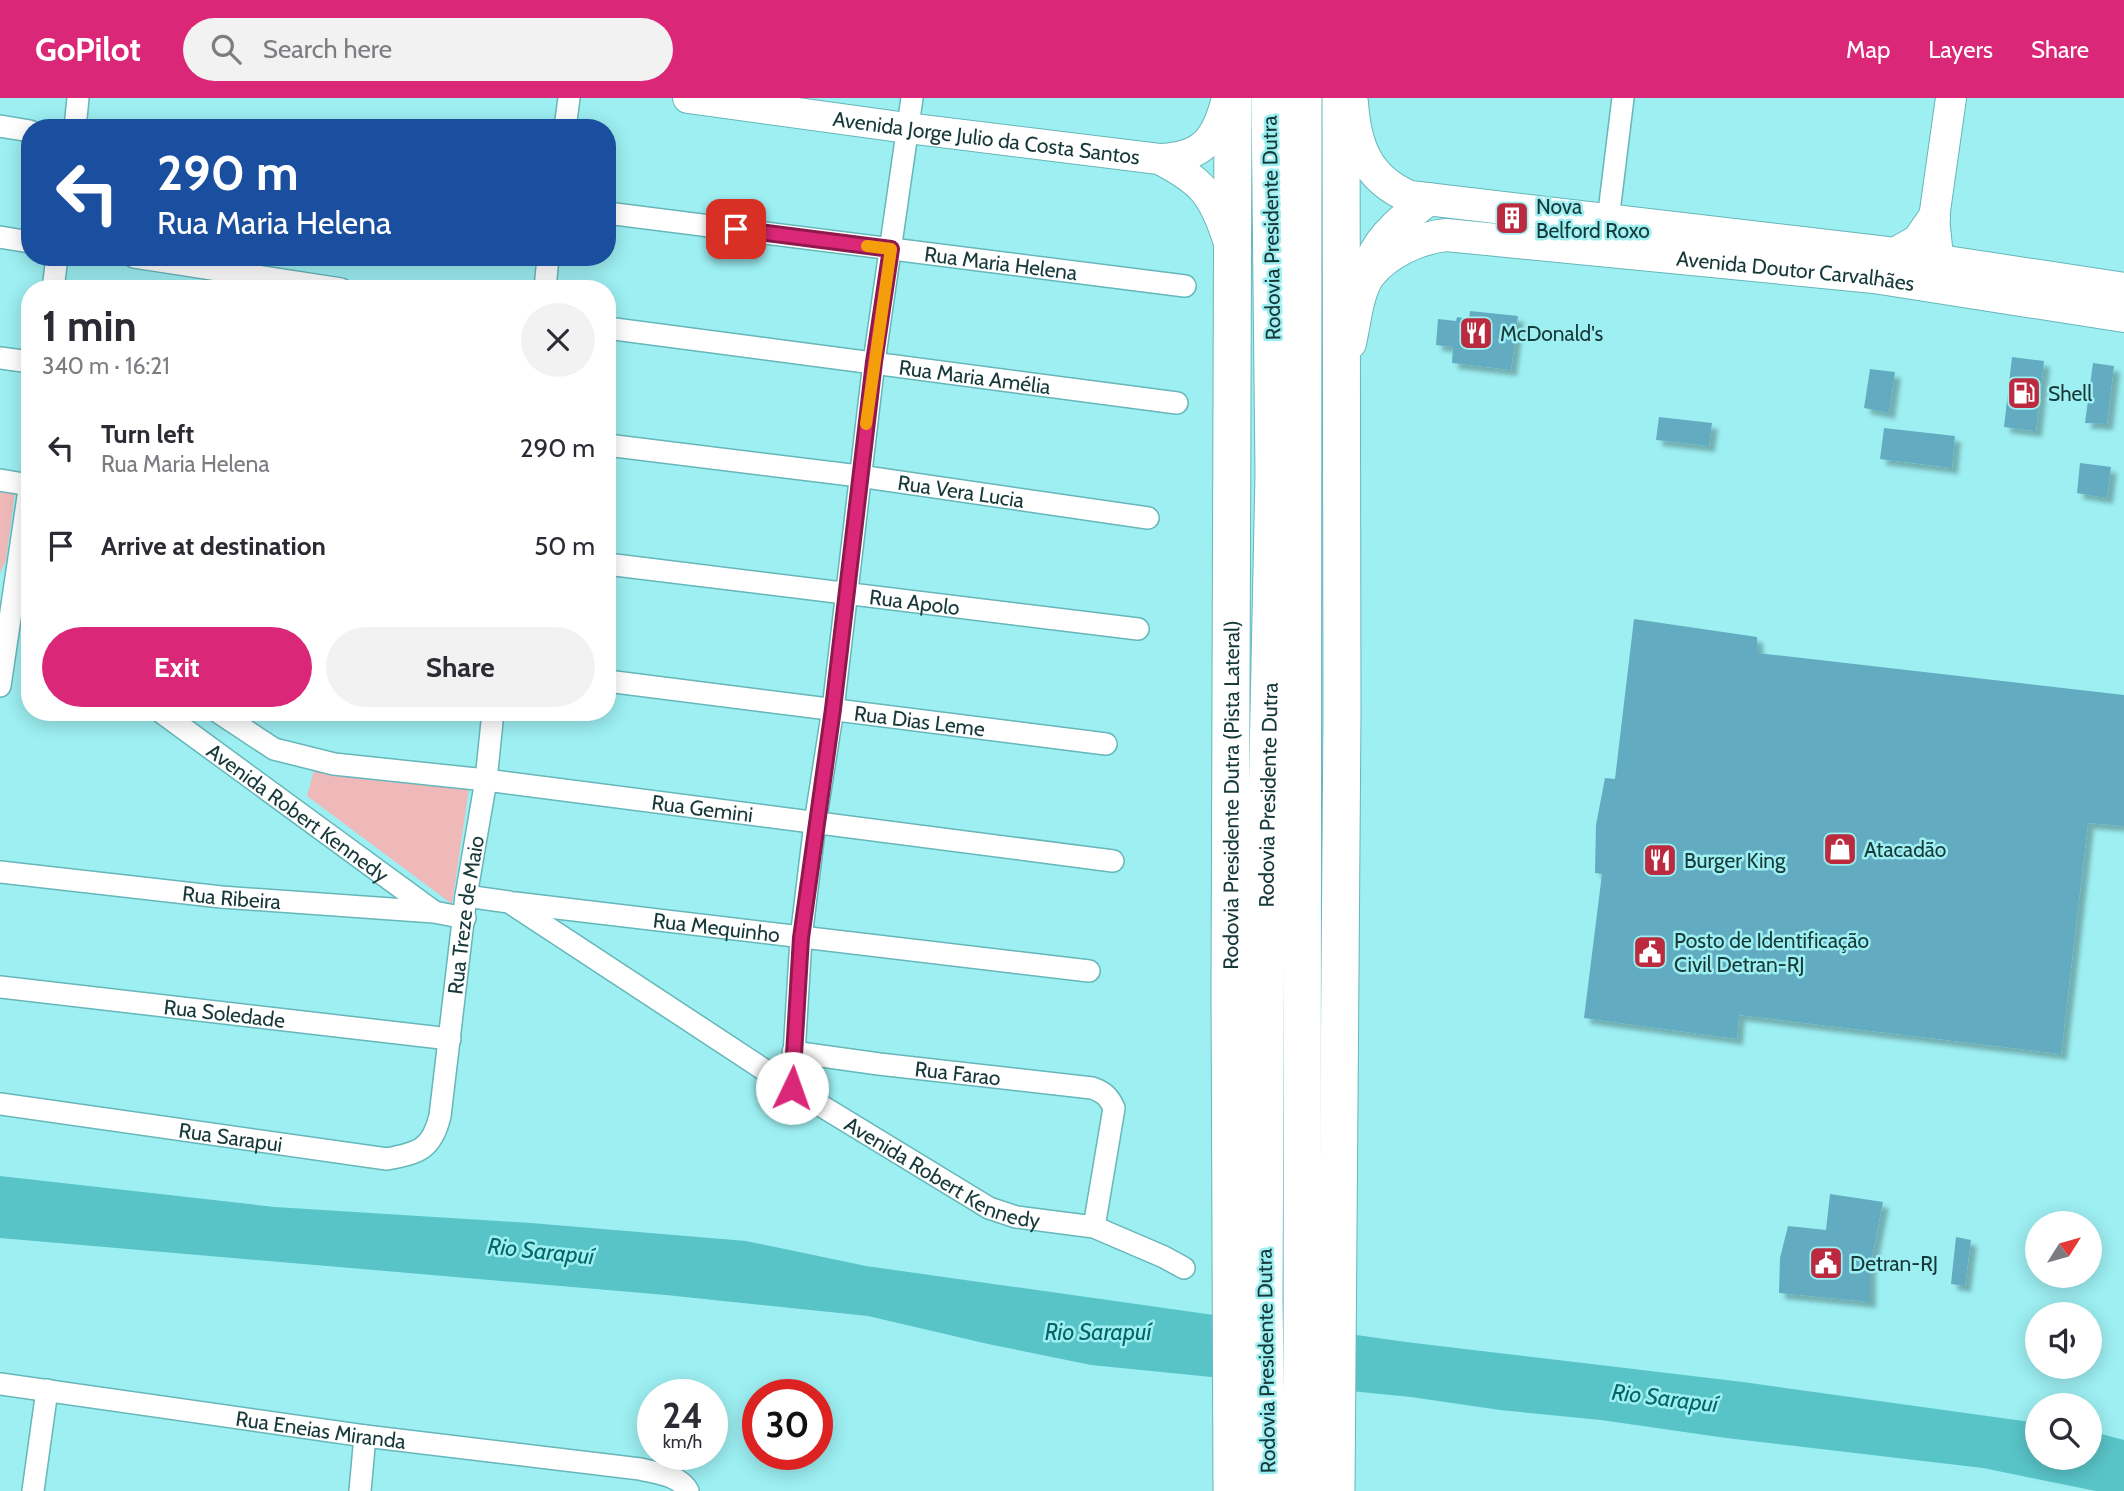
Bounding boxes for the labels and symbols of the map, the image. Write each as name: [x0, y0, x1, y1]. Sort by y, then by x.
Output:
street label: Avenida Jorge Julio da Costa Santos: [831, 105, 1142, 169]
street label: Rodovia Presidente Dutra: [1257, 115, 1285, 341]
place label: Nova Belford Roxo: [1536, 194, 1650, 243]
pin: [706, 199, 766, 259]
building icon: Nova Belford Roxo: [1493, 199, 1531, 237]
street label: Rua Maria Helena: [923, 241, 1079, 285]
street label: Avenida Doutor Carvalhães: [1675, 245, 1917, 296]
restaurant icon: McDonald's: [1457, 314, 1495, 352]
place label: McDonald's: [1500, 321, 1604, 346]
street label: Rua Maria Amélia: [897, 354, 1052, 399]
fuel station icon: Shell: [2005, 374, 2043, 412]
place label: Shell: [2048, 381, 2092, 406]
street label: Rua Vera Lucia: [896, 469, 1026, 512]
street label: Rua Apolo: [868, 584, 961, 620]
street label: Rodovia Presidente Dutra (Pista Lateral): [1218, 620, 1244, 970]
street label: Rodovia Presidente Dutra: [1253, 682, 1282, 908]
street label: Rua Dias Leme: [853, 700, 987, 741]
street label: Avenida Robert Kennedy: [202, 738, 394, 887]
street label: Rua Gemini: [650, 789, 755, 827]
shop icon: Atacadão: [1821, 830, 1859, 868]
street label: Rua Treze de Maio: [442, 834, 489, 996]
place label: Atacadão: [1864, 837, 1946, 862]
restaurant icon: Burger King: [1641, 841, 1679, 879]
place label: Burger King: [1684, 848, 1786, 873]
street label: Rua Ribeira: [181, 880, 282, 914]
street label: Rua Mequinho: [652, 907, 781, 947]
place label: Posto de Identificação Civil Detran-RJ: [1674, 928, 1869, 977]
public building icon: Posto de Identificação Civil Detran-RJ: [1631, 933, 1669, 971]
street label: Rua Soledade: [163, 994, 287, 1032]
position arrow: [755, 1051, 829, 1125]
street label: Rua Farao: [913, 1056, 1002, 1090]
street label: Avenida Robert Kennedy: [841, 1111, 1042, 1233]
street label: Rua Sarapui: [177, 1117, 284, 1157]
north arrow: [2025, 1211, 2102, 1288]
water label: Rio Sarapuí: [486, 1232, 598, 1271]
public building icon: Detran-RJ: [1807, 1244, 1845, 1282]
street label: Rodovia Presidente Dutra: [1252, 1248, 1280, 1474]
place label: Detran-RJ: [1850, 1251, 1938, 1276]
water label: Rio Sarapuí: [1045, 1318, 1153, 1346]
water label: Rio Sarapuí: [1610, 1378, 1722, 1419]
speed limit sign: 30: [742, 1379, 833, 1470]
street label: Rua Eneias Miranda: [234, 1405, 407, 1453]

